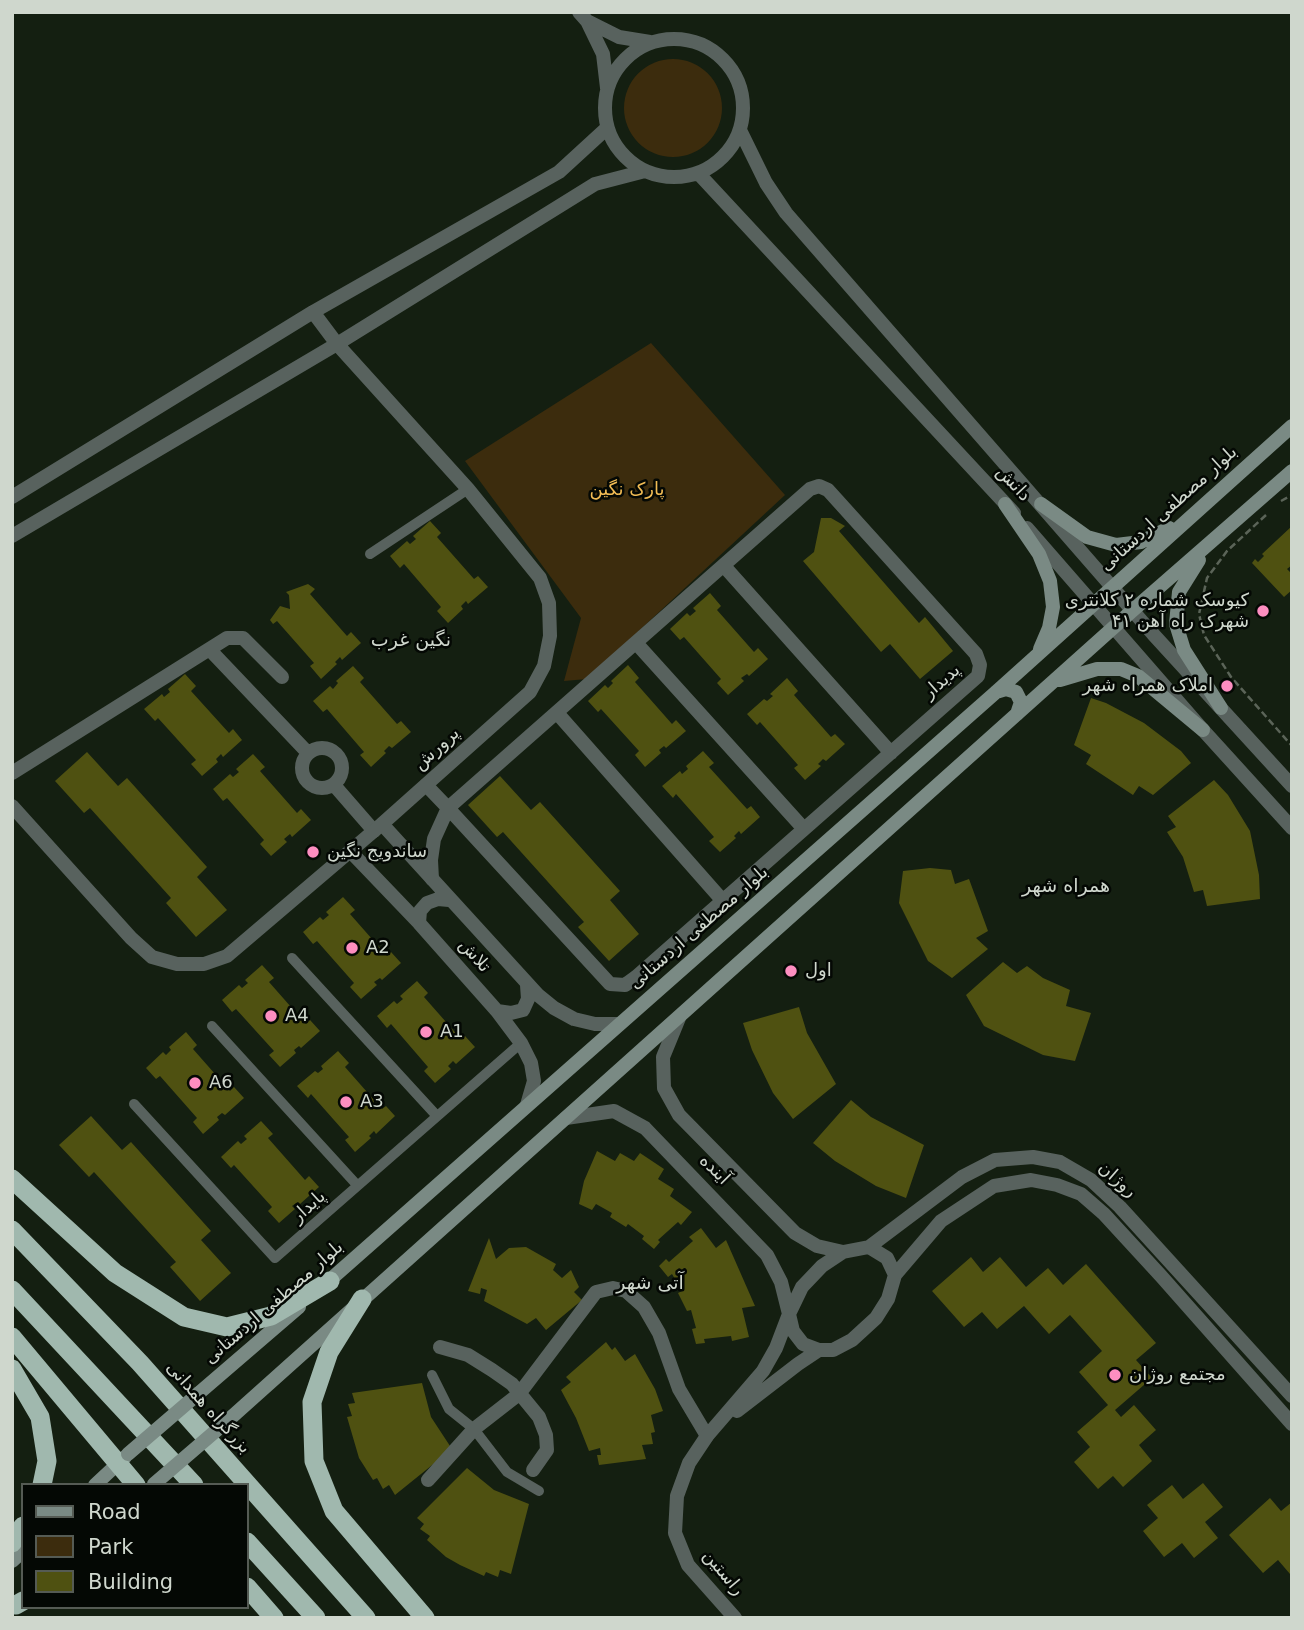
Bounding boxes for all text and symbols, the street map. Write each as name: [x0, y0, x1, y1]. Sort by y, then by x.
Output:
street label: بلوار مصطفی اردستانی: [1096, 442, 1242, 576]
street label: دانش: [991, 462, 1035, 506]
park label: پارک نگین: [589, 479, 665, 501]
place label: کیوسک شماره ۲ کلانتری ۴۱ شهرک راه آهن: [1065, 590, 1249, 632]
marker: کیوسک شماره ۲ کلانتری ۴۱ شهرک راه آهن: [1255, 603, 1271, 619]
district label: نگین غرب: [371, 630, 451, 652]
street label: پدیدار: [919, 660, 965, 704]
place label: املاک همراه شهر: [1082, 675, 1213, 697]
marker: املاک همراه شهر: [1219, 678, 1235, 694]
street label: پرورش: [410, 723, 464, 775]
place label: ساندویج نگین: [327, 841, 427, 863]
marker: ساندویج نگین: [305, 844, 321, 860]
street label: بلوار مصطفی اردستانی: [625, 862, 773, 994]
district label: همراه شهر: [1022, 876, 1110, 898]
street label: تلاش: [453, 935, 495, 977]
place label: A2: [366, 937, 390, 959]
marker: A2: [344, 940, 360, 956]
place label: اول: [805, 960, 832, 982]
marker: اول: [783, 963, 799, 979]
place label: A4: [285, 1005, 309, 1027]
marker: A4: [263, 1008, 279, 1024]
place label: A1: [440, 1021, 464, 1043]
marker: A1: [418, 1024, 434, 1040]
place label: A6: [209, 1072, 233, 1094]
marker: A6: [187, 1075, 203, 1091]
place label: A3: [360, 1091, 384, 1113]
marker: A3: [338, 1094, 354, 1110]
street label: آینده: [694, 1150, 734, 1190]
street label: روژان: [1093, 1157, 1141, 1203]
street label: پایدار: [287, 1186, 331, 1228]
street label: بلوار مصطفی اردستانی: [200, 1237, 348, 1369]
district label: آتی شهر: [616, 1273, 684, 1295]
street label: بزرگراه همدانی: [161, 1357, 255, 1459]
place label: مجتمع روژان: [1129, 1364, 1226, 1386]
marker: مجتمع روژان: [1107, 1367, 1123, 1383]
legend: [21, 1483, 248, 1609]
text: Road: [88, 1500, 141, 1524]
text: Park: [88, 1535, 133, 1559]
street label: راستین: [698, 1546, 748, 1600]
text: Building: [88, 1570, 173, 1594]

